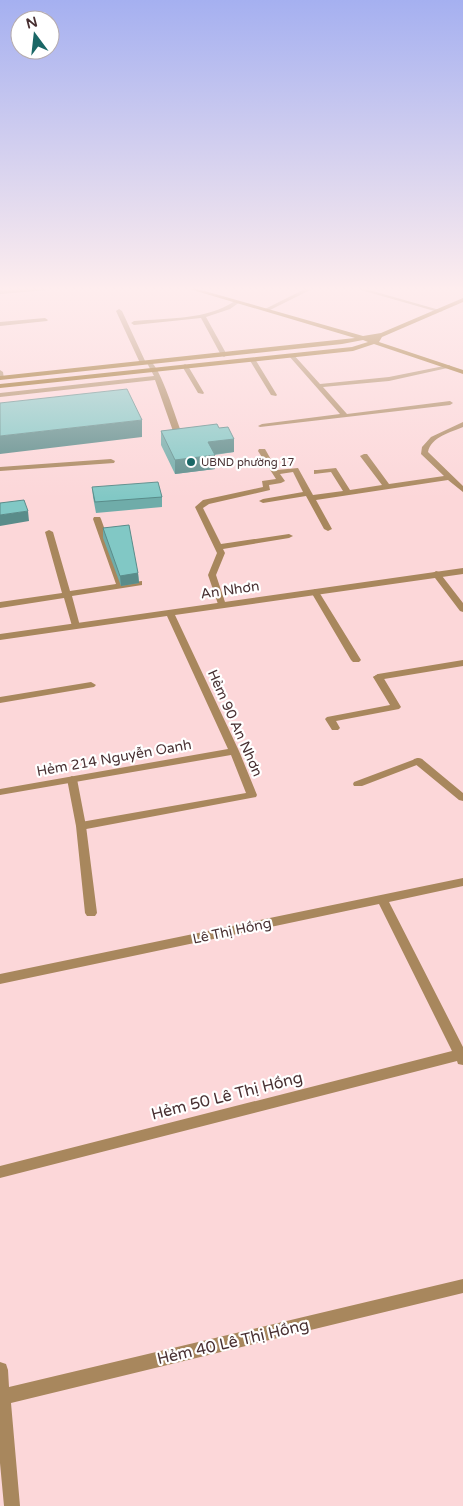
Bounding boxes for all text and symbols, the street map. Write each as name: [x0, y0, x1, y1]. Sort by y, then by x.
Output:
north arrow: [10, 10, 60, 60]
text: N: [24, 13, 39, 33]
marker: UBND phường 17: [185, 456, 197, 468]
place label: UBND phường 17: [201, 456, 294, 469]
street label: An Nhơn: [200, 577, 260, 603]
street label: Hẻm 90 An Nhơn: [204, 667, 266, 779]
street label: Hẻm 214 Nguyễn Oanh: [35, 736, 193, 780]
street label: Lê Thị Hồng: [191, 914, 273, 948]
street label: Hẻm 50 Lê Thị Hồng: [149, 1067, 305, 1125]
street label: Hẻm 40 Lê Thị Hồng: [155, 1315, 311, 1369]

